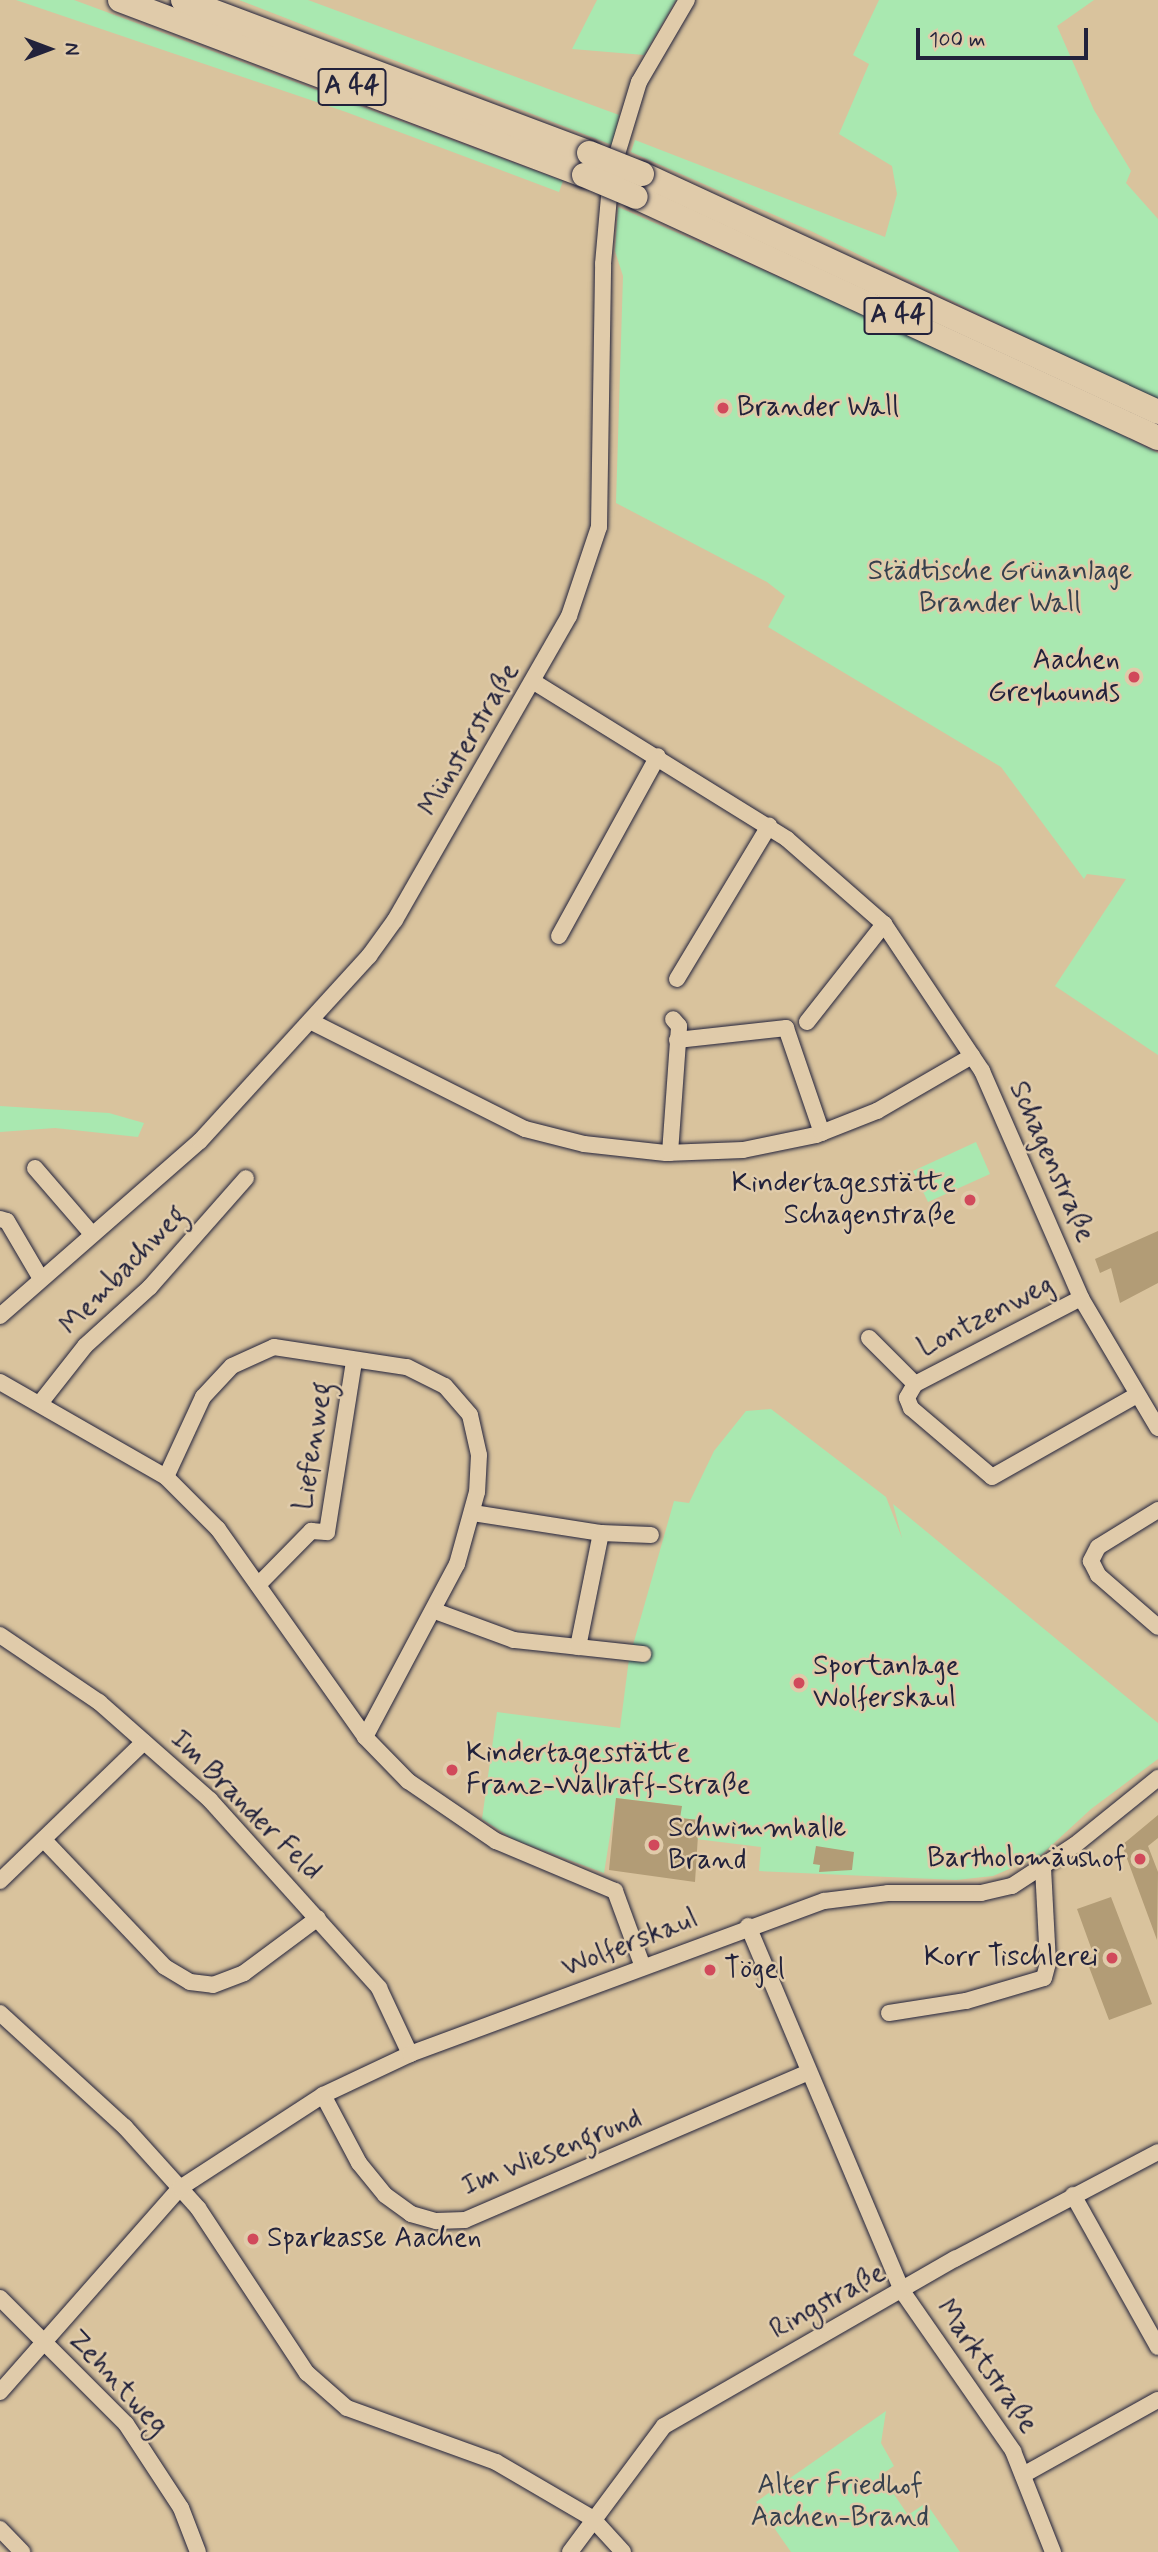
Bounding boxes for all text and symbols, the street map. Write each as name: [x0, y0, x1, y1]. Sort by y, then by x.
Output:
north arrow: [14, 14, 84, 84]
scale bar: [920, 14, 1092, 58]
text: 100 m: [929, 26, 985, 54]
text: N: [58, 43, 83, 55]
road number: A 44: [317, 64, 387, 110]
road number: A 44: [863, 294, 933, 338]
place label: Brander Wall: [737, 391, 899, 425]
marker: Brander Wall: [715, 400, 731, 416]
park label: Städtische Grünanlage Brander Wall: [868, 555, 1132, 621]
place label: Aachen Greyhounds: [988, 644, 1120, 710]
street label: Münsterstraße: [413, 657, 527, 823]
marker: Aachen Greyhounds: [1126, 669, 1142, 685]
street label: Schagenstraße: [1001, 1076, 1101, 1248]
place label: Kindertagesstätte Schagenstraße: [732, 1167, 956, 1233]
marker: Kindertagesstätte Schagenstraße: [962, 1192, 978, 1208]
street label: Membachweg: [54, 1199, 194, 1343]
street label: Lontzenweg: [913, 1269, 1059, 1365]
street label: Liefenweg: [287, 1379, 341, 1513]
place label: Sportanlage Wolferskaul: [813, 1650, 959, 1716]
marker: Sportanlage Wolferskaul: [791, 1675, 807, 1691]
street label: Im Brander Feld: [161, 1722, 329, 1890]
place label: Kindertagesstätte Franz-Wallraff-Straße: [466, 1737, 750, 1803]
marker: Kindertagesstätte Franz-Wallraff-Straße: [444, 1762, 460, 1778]
place label: Schwimmhalle Brand: [668, 1812, 846, 1878]
marker: Schwimmhalle Brand: [646, 1837, 662, 1853]
place label: Bartholomäushof: [927, 1842, 1126, 1876]
marker: Bartholomäushof: [1132, 1851, 1148, 1867]
street label: Wolferskaul: [557, 1903, 703, 1985]
place label: Korr Tischlerei: [924, 1941, 1098, 1975]
marker: Korr Tischlerei: [1104, 1950, 1120, 1966]
place label: Tögel: [724, 1953, 785, 1987]
marker: Tögel: [702, 1962, 718, 1978]
street label: Im Wiesengrund: [449, 2098, 655, 2208]
place label: Sparkasse Aachen: [267, 2222, 482, 2256]
marker: Sparkasse Aachen: [245, 2231, 261, 2247]
street label: Ringstraße: [764, 2257, 892, 2347]
street label: Marktstraße: [928, 2294, 1044, 2440]
street label: Zehntweg: [60, 2323, 174, 2443]
park label: Alter Friedhof Aachen-Brand: [751, 2469, 929, 2535]

